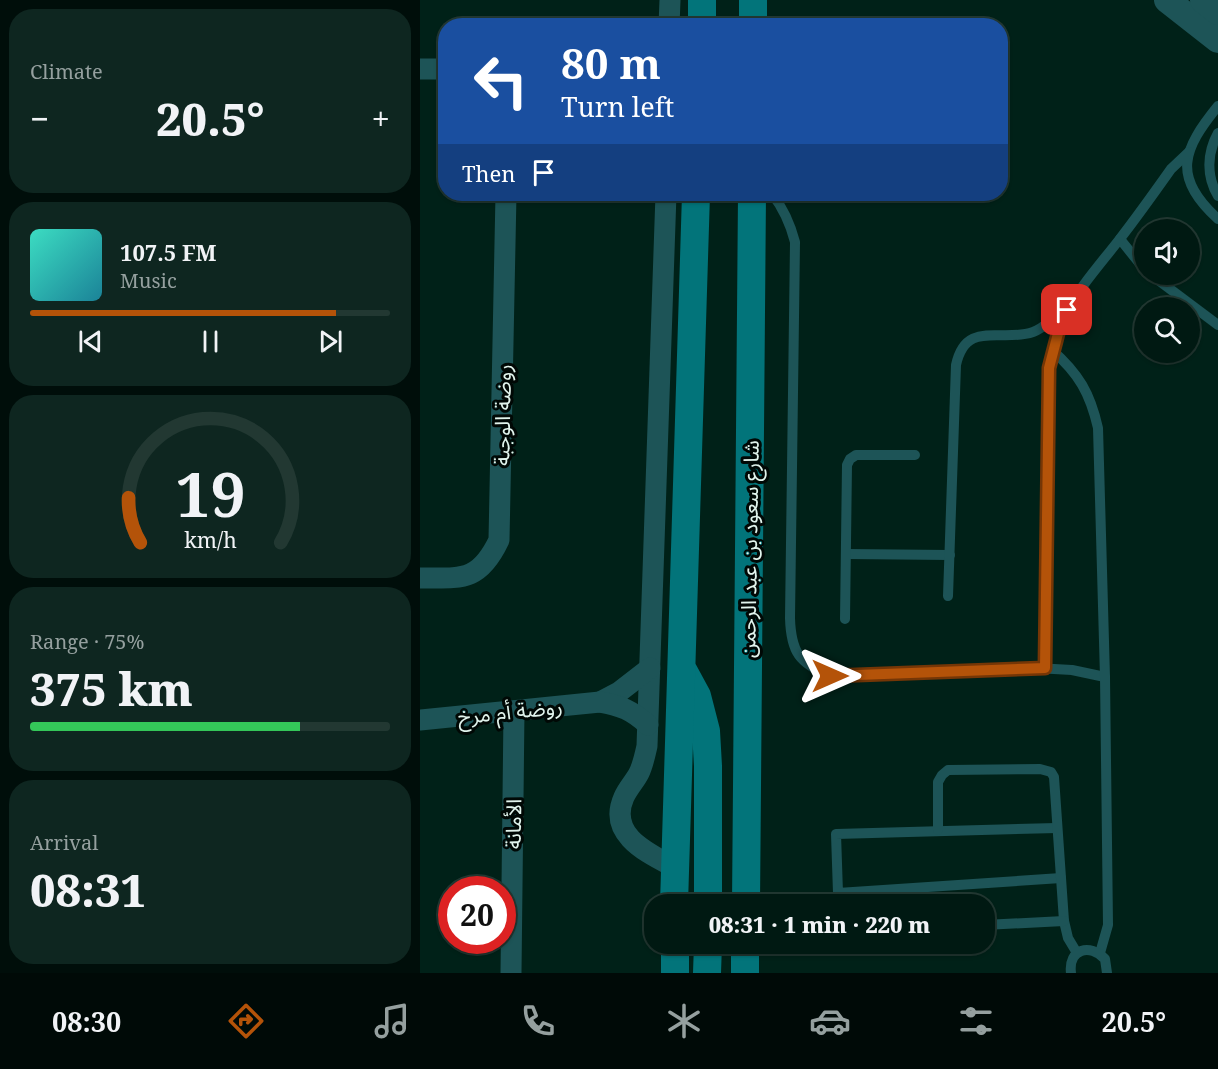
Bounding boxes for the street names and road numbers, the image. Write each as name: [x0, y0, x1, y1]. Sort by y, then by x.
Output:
street label: روضة الوجبة: [487, 364, 517, 466]
street label: شارع سعود بن عبد الرحمن: [733, 440, 767, 658]
street label: روضة أم مرخ: [456, 692, 564, 733]
street label: الأمانة: [499, 799, 527, 849]

